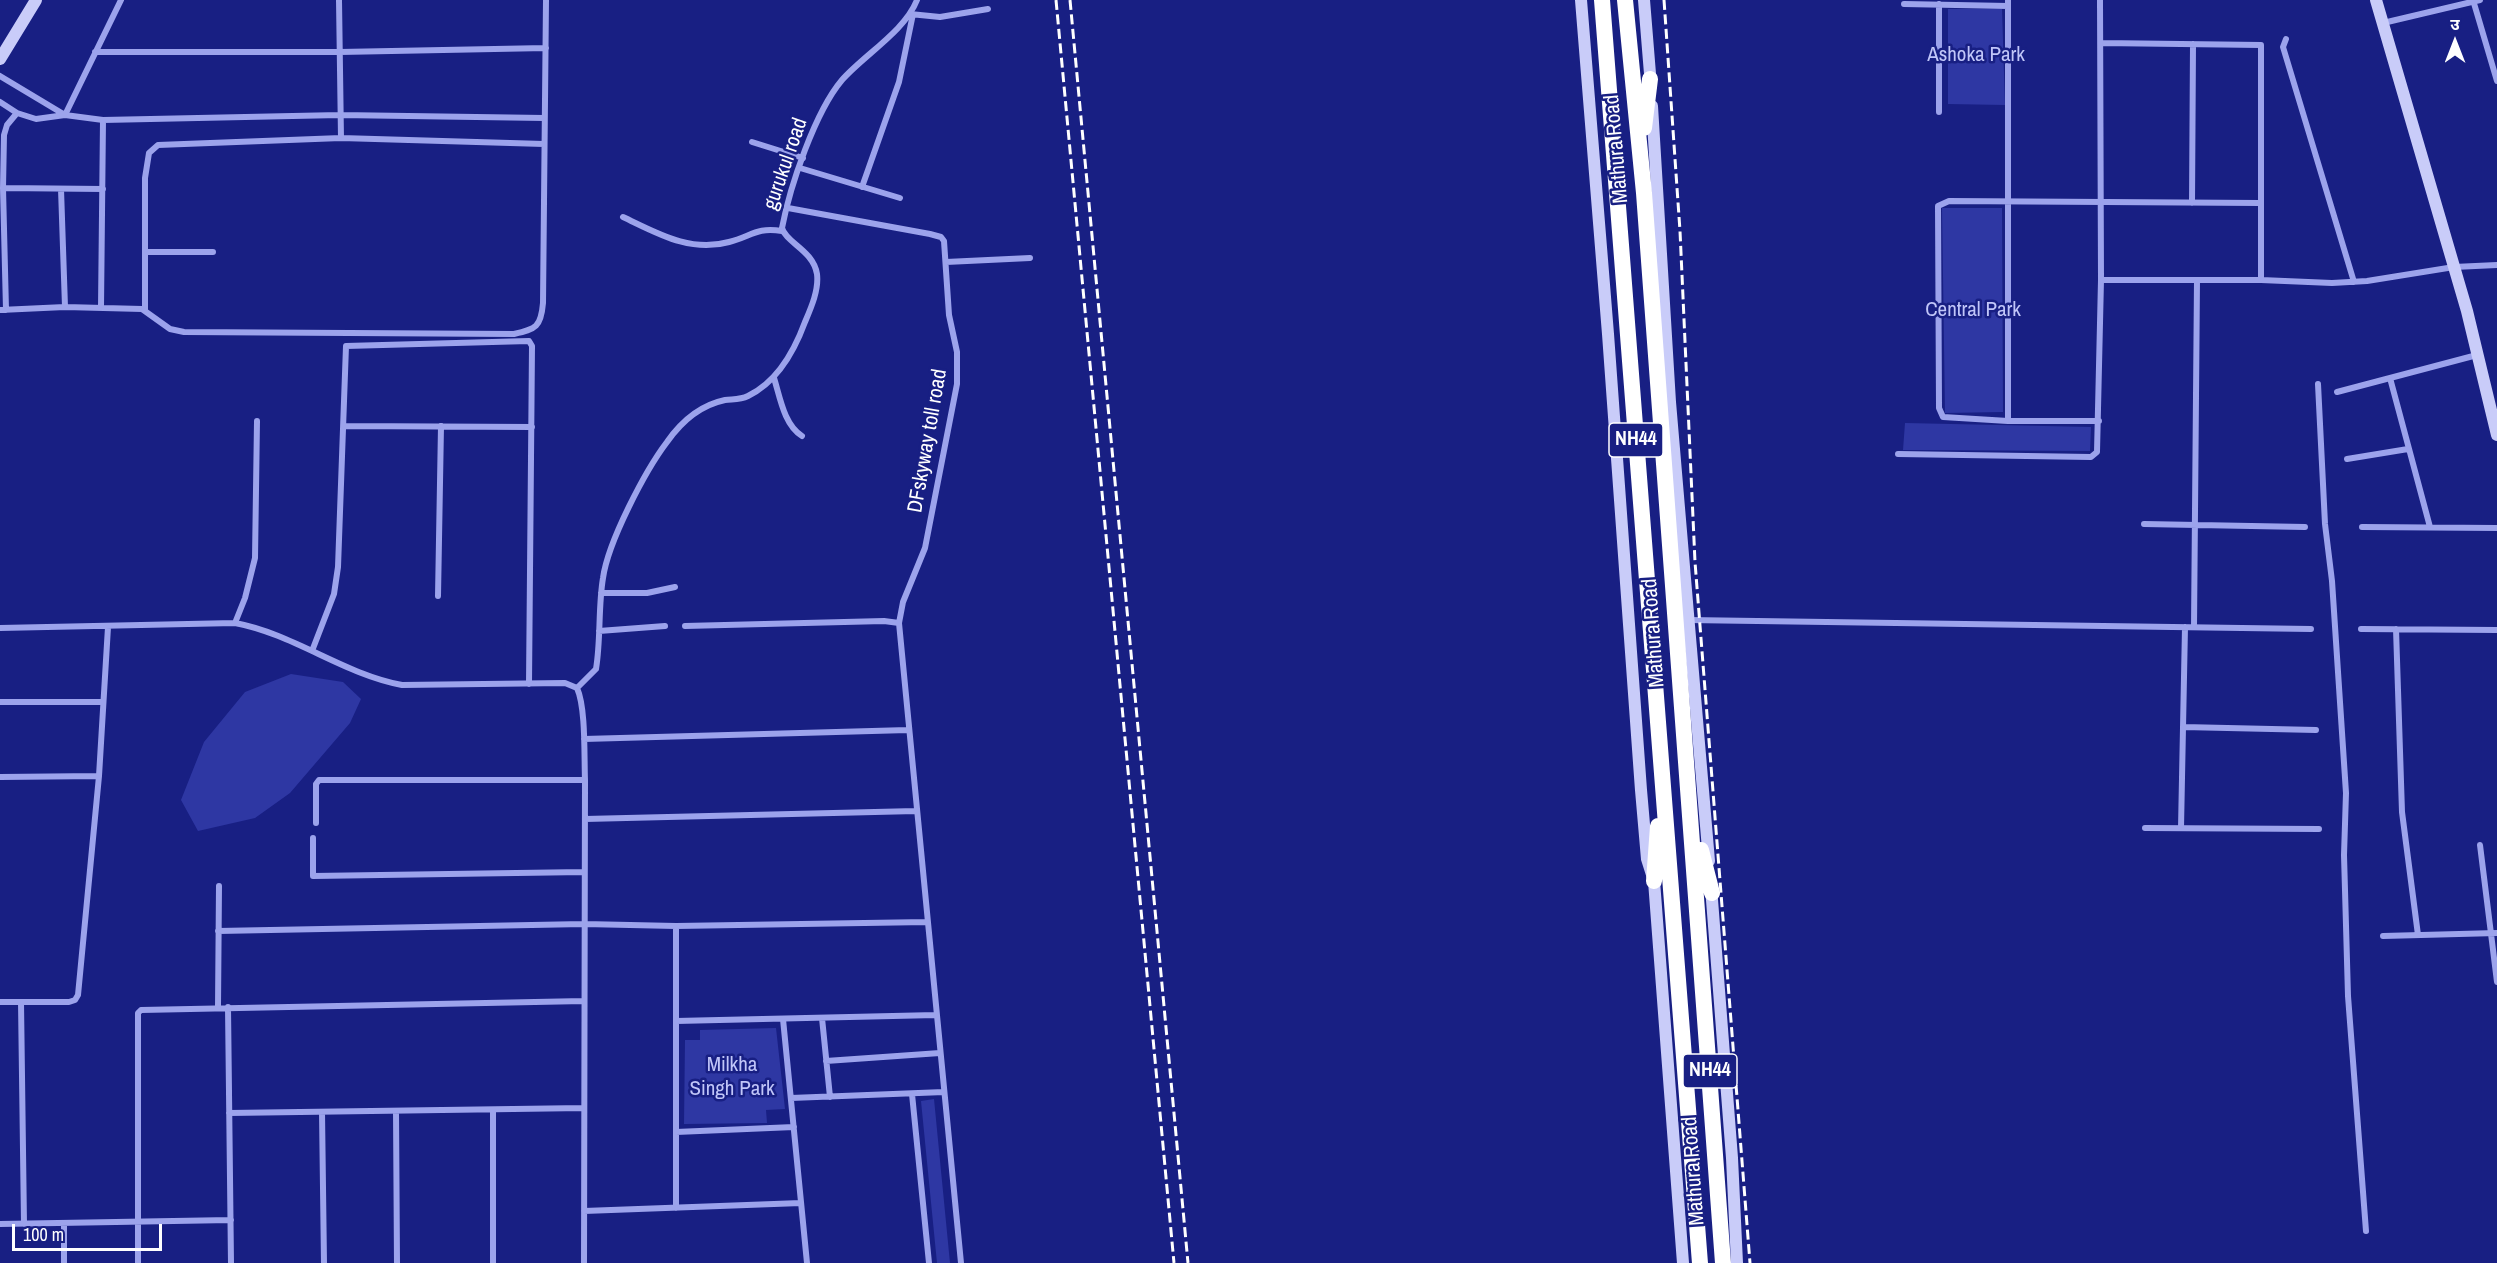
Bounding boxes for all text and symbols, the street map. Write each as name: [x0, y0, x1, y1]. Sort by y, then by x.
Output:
north arrow: [2425, 12, 2485, 72]
text: उ: [2450, 13, 2460, 35]
park label: Ashoka Park: [1927, 42, 2025, 68]
street label: Mathura Road: [1600, 94, 1634, 204]
street label: gurukul road: [759, 115, 813, 213]
park label: Central Park: [1925, 297, 2021, 323]
street label: DFskyway toll road: [903, 367, 953, 515]
road number: NH44: [1609, 423, 1663, 457]
street label: Mathura Road: [1638, 578, 1670, 688]
park label: Milkha Singh Park: [689, 1052, 775, 1102]
road number: NH44: [1683, 1054, 1737, 1088]
street label: Mathura Road: [1678, 1116, 1710, 1226]
scale bar: [15, 1212, 165, 1250]
text: 100 m: [23, 1222, 64, 1247]

